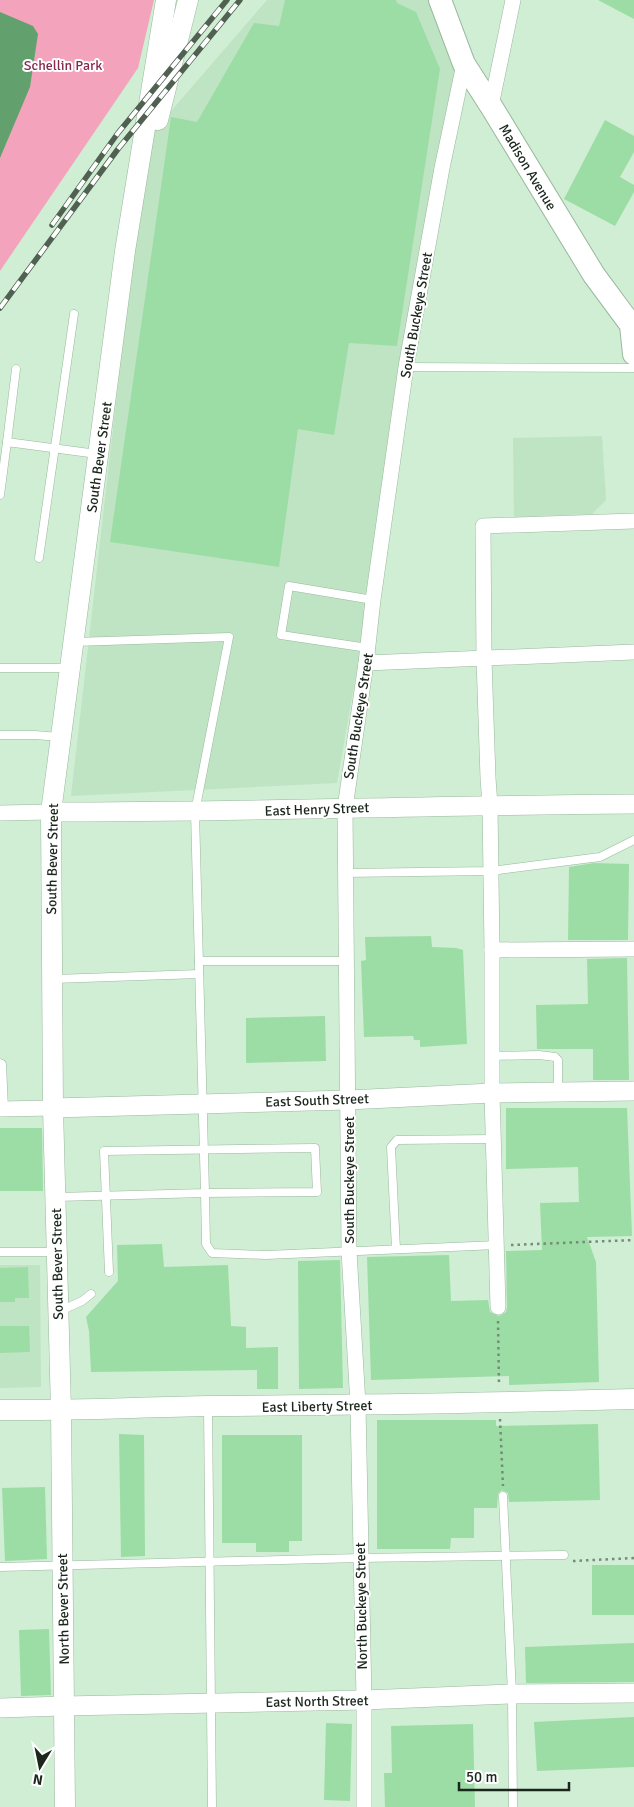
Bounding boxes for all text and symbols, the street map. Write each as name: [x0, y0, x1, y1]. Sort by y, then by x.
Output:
park label: Schellin Park: [24, 57, 102, 74]
street label: Madison Avenue: [495, 121, 560, 213]
street label: South Buckeye Street: [397, 251, 436, 379]
street label: South Bever Street: [83, 401, 116, 513]
street label: South Buckeye Street: [340, 652, 377, 780]
street label: East Henry Street: [264, 799, 370, 820]
street label: South Bever Street: [43, 803, 62, 915]
street label: East South Street: [265, 1090, 369, 1111]
street label: South Buckeye Street: [341, 1116, 358, 1244]
street label: South Bever Street: [48, 1208, 67, 1320]
street label: East Liberty Street: [261, 1397, 373, 1416]
street label: North Buckeye Street: [352, 1542, 371, 1670]
street label: North Bever Street: [54, 1553, 73, 1665]
street label: East North Street: [265, 1692, 369, 1711]
north arrow: [15, 1742, 65, 1792]
scale bar: [459, 1760, 569, 1792]
text: 50 m: [466, 1768, 497, 1786]
text: N: [32, 1770, 44, 1789]

